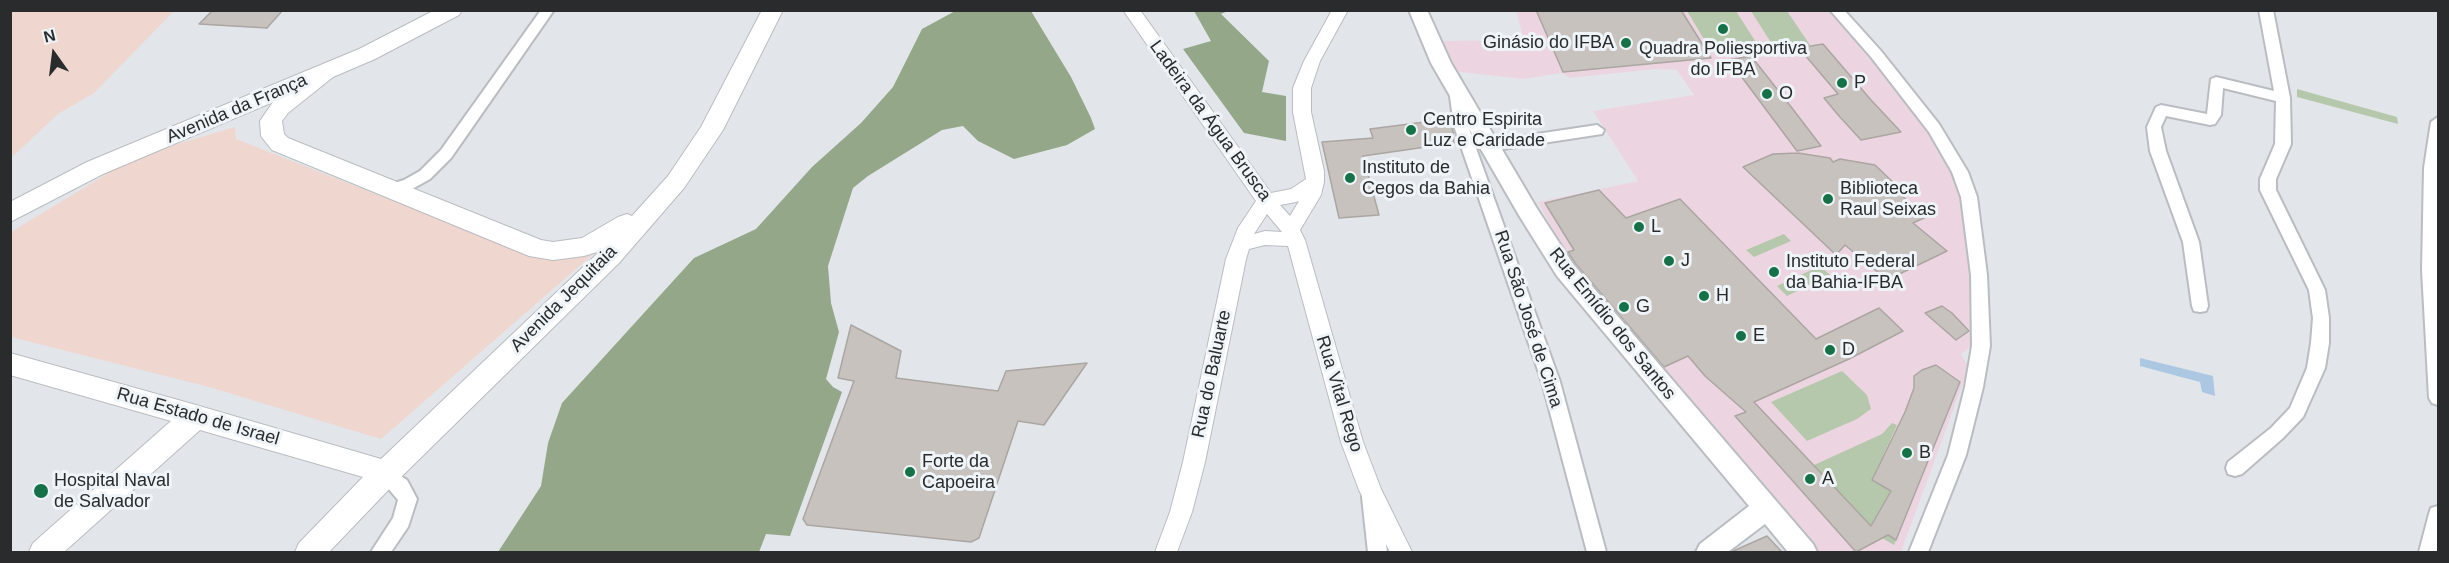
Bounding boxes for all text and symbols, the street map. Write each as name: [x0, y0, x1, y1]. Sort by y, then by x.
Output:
marker: Quadra Poliesportiva do IFBA: [1716, 22, 1730, 36]
north arrow: [24, 24, 84, 84]
text: N: [42, 26, 57, 46]
place label: Ginásio do IFBA: [1483, 32, 1614, 54]
marker: Ginásio do IFBA: [1619, 36, 1633, 50]
street label: Ladeira da Água Brusca: [1145, 37, 1275, 205]
place label: Quadra Poliesportiva do IFBA: [1639, 38, 1807, 80]
street label: Avenida da França: [163, 70, 311, 148]
place label: P: [1854, 72, 1866, 94]
marker: P: [1835, 76, 1849, 90]
place label: O: [1779, 83, 1793, 105]
marker: O: [1760, 87, 1774, 101]
place label: Centro Espirita Luz e Caridade: [1423, 109, 1545, 152]
marker: Centro Espirita Luz e Caridade: [1404, 123, 1418, 137]
place label: Instituto de Cegos da Bahia: [1362, 157, 1490, 200]
marker: Instituto de Cegos da Bahia: [1343, 171, 1357, 185]
place label: Biblioteca Raul Seixas: [1840, 178, 1936, 220]
marker: Biblioteca Raul Seixas: [1821, 192, 1835, 206]
place label: L: [1651, 216, 1661, 238]
marker: L: [1632, 220, 1646, 234]
street label: Rua São José de Cima: [1489, 228, 1567, 410]
street label: Avenida Jequitaia: [506, 241, 622, 357]
street label: Rua Emídio dos Santos: [1544, 244, 1680, 404]
place label: J: [1681, 250, 1690, 272]
place label: Instituto Federal da Bahia-IFBA: [1786, 251, 1915, 294]
marker: J: [1662, 254, 1676, 268]
marker: Instituto Federal da Bahia-IFBA: [1767, 265, 1781, 279]
place label: H: [1716, 285, 1729, 307]
marker: H: [1697, 289, 1711, 303]
place label: G: [1636, 296, 1650, 318]
marker: G: [1617, 300, 1631, 314]
street label: Rua do Baluarte: [1188, 308, 1236, 440]
place label: E: [1753, 325, 1765, 347]
marker: E: [1734, 329, 1748, 343]
street label: Rua Vital Rego: [1311, 333, 1367, 455]
place label: D: [1842, 339, 1855, 361]
marker: D: [1823, 343, 1837, 357]
street label: Rua Estado de Israel: [114, 383, 282, 451]
place label: B: [1919, 442, 1931, 464]
marker: B: [1900, 446, 1914, 460]
place label: Forte da Capoeira: [922, 451, 995, 494]
marker: Forte da Capoeira: [903, 465, 917, 479]
place label: A: [1822, 468, 1834, 490]
place label: Hospital Naval de Salvador: [54, 470, 170, 512]
marker: A: [1803, 472, 1817, 486]
marker: Hospital Naval de Salvador: [32, 482, 50, 500]

